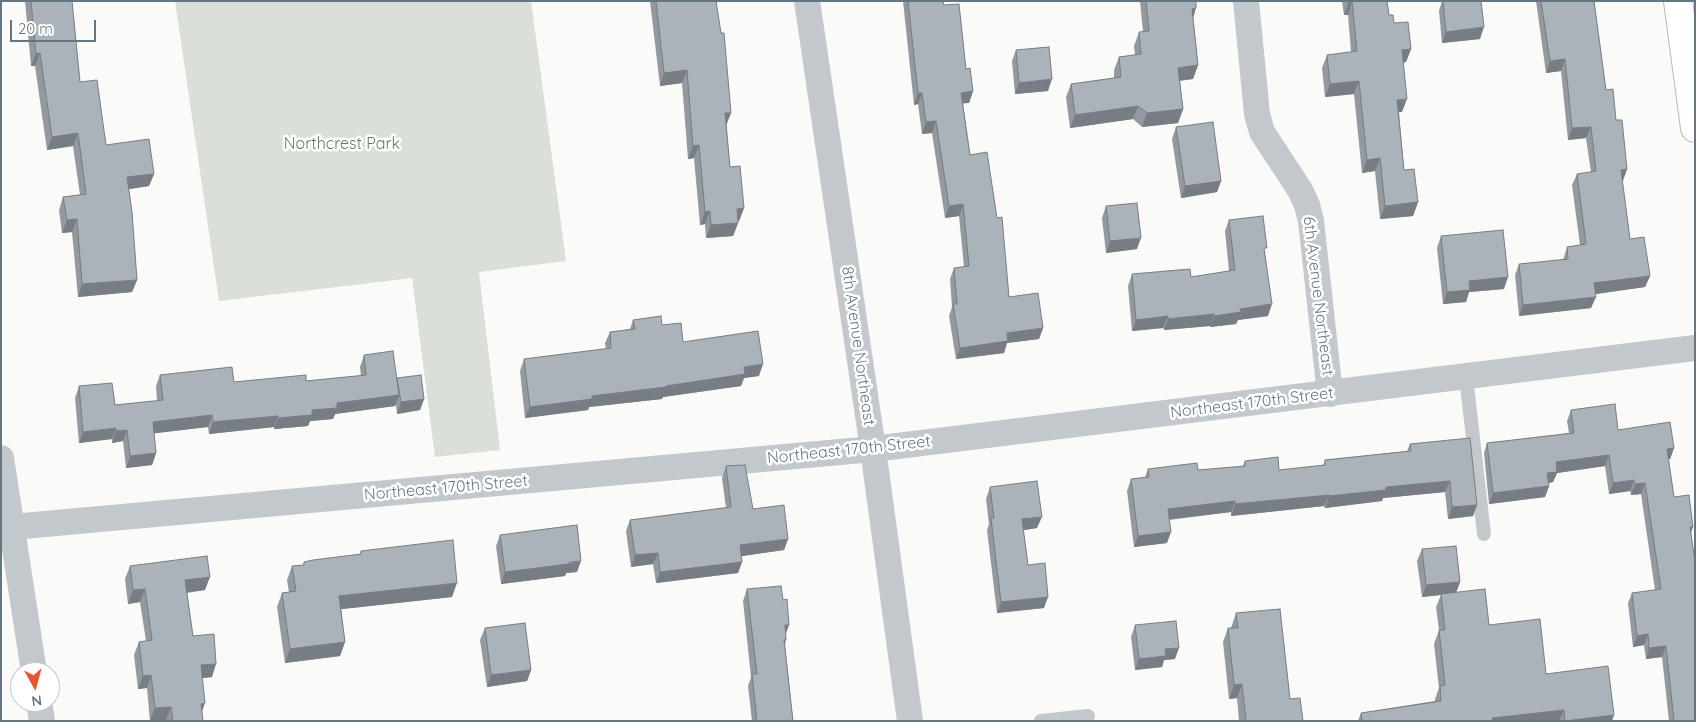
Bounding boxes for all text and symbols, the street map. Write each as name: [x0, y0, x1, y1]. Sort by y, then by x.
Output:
scale bar: [12, 10, 99, 42]
text: 20 m: [18, 19, 53, 38]
park label: Northcrest Park: [284, 134, 400, 154]
street label: 6th Avenue Northeast: [1299, 215, 1337, 377]
street label: 8th Avenue Northeast: [837, 265, 879, 427]
street label: Northeast 170th Street: [1169, 383, 1335, 423]
street label: Northeast 170th Street: [766, 432, 932, 468]
street label: Northeast 170th Street: [363, 471, 529, 505]
north arrow: [10, 662, 60, 712]
text: N: [31, 691, 43, 710]

